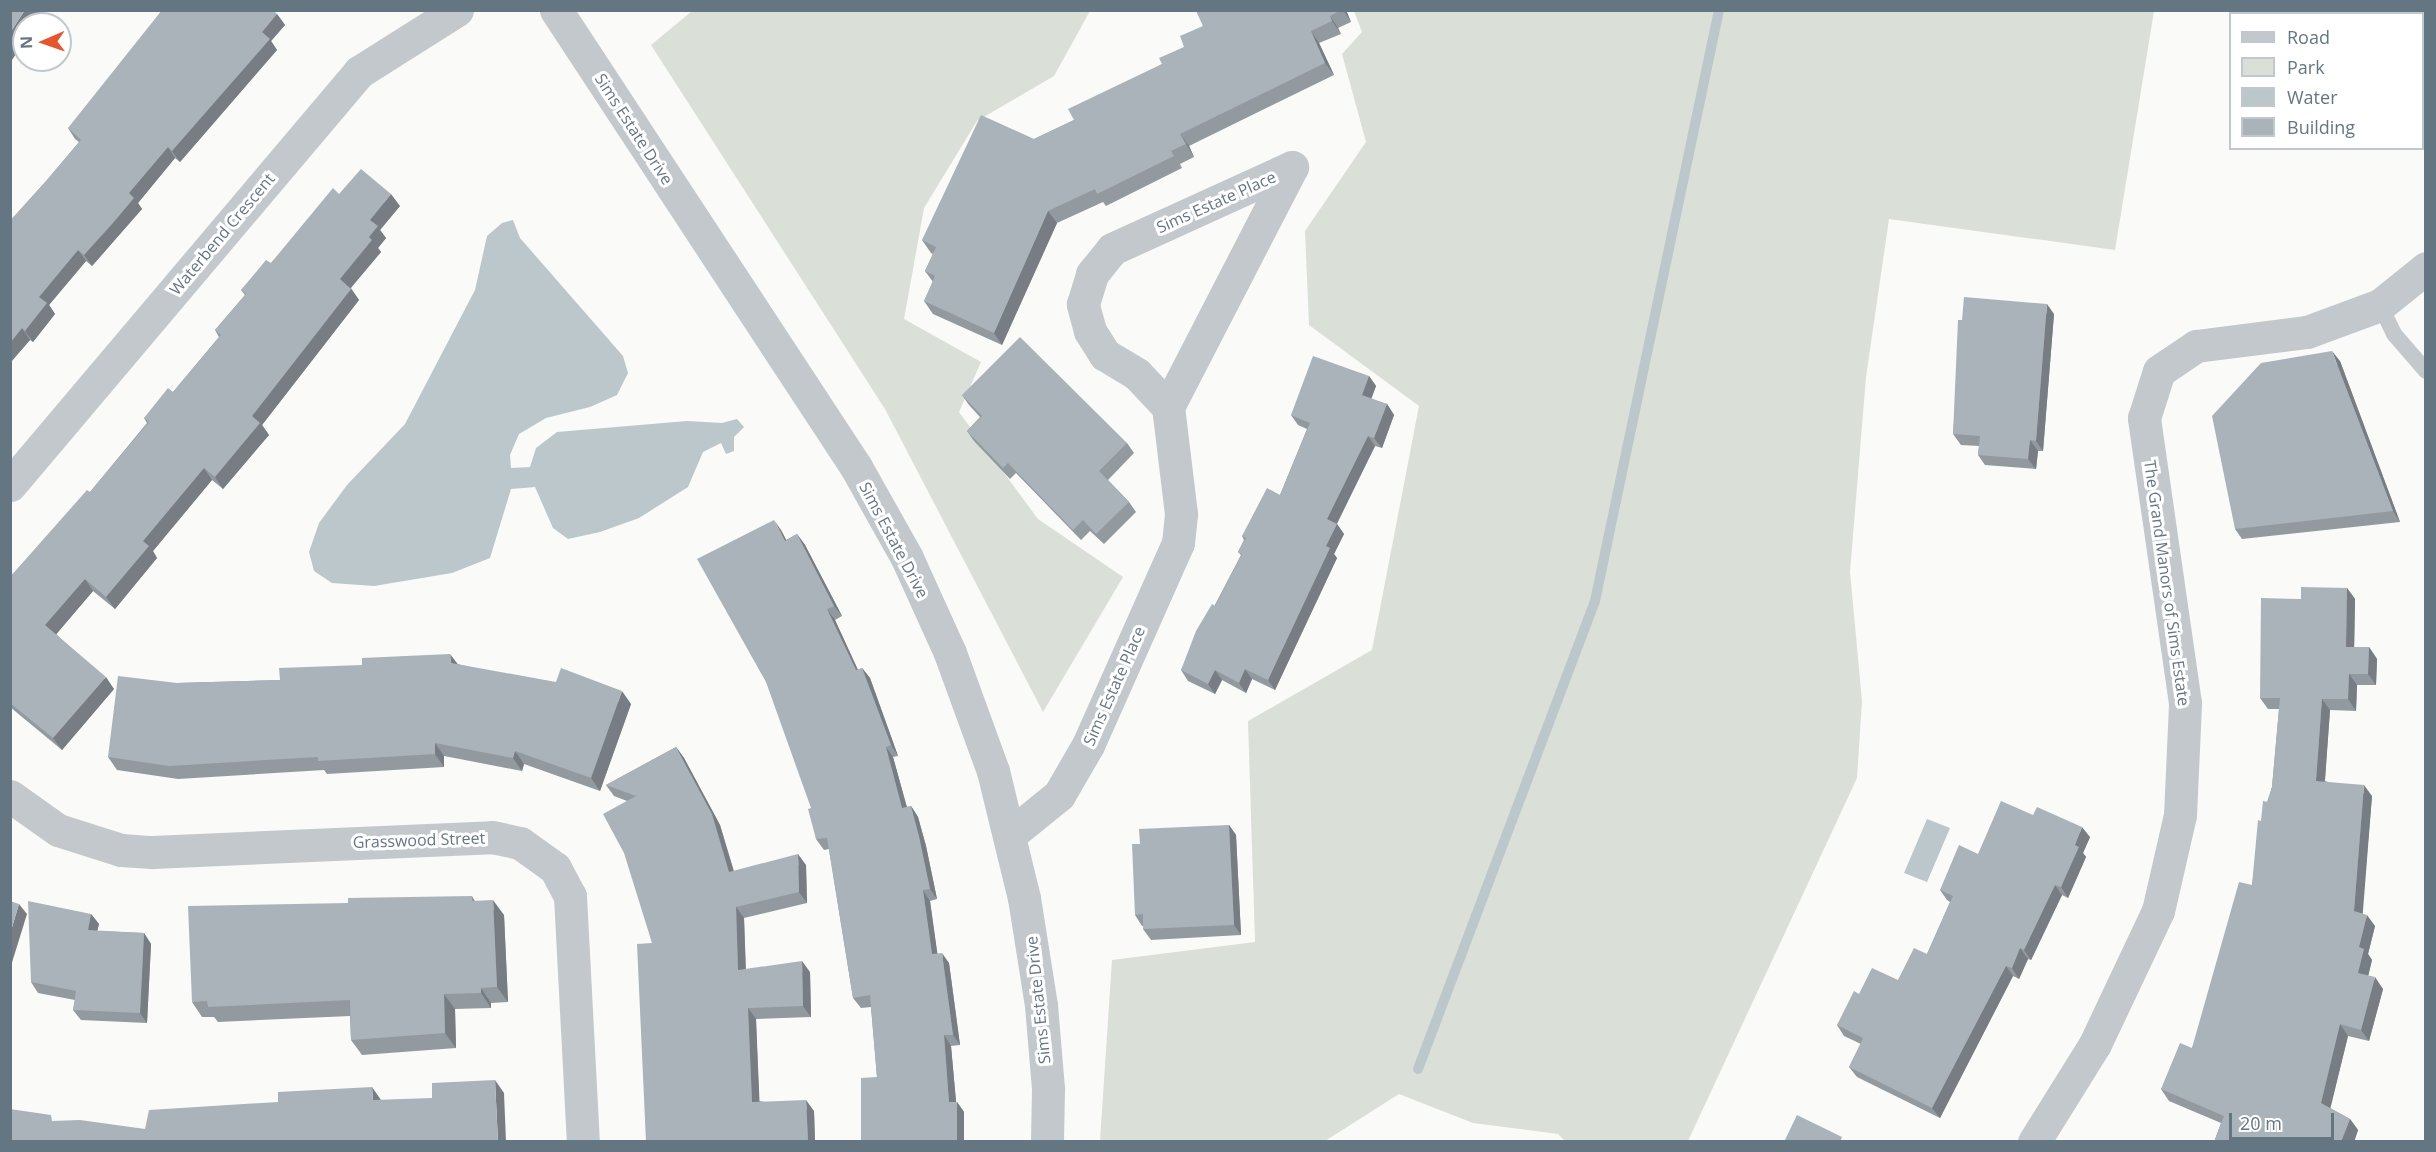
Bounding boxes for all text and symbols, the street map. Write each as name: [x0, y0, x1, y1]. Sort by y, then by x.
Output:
north arrow: [12, 12, 72, 72]
legend: [2229, 12, 2424, 150]
text: Road: [2287, 25, 2330, 49]
text: N: [15, 36, 37, 49]
text: Park: [2287, 55, 2325, 79]
street label: Sims Estate Drive: [591, 70, 677, 188]
text: Water: [2287, 85, 2338, 109]
text: Building: [2287, 115, 2355, 139]
street label: Sims Estate Place: [1153, 167, 1279, 237]
street label: Waterbend Crescent: [166, 169, 278, 299]
street label: The Grand Manors of Sims Estate: [2140, 459, 2194, 707]
street label: Sims Estate Drive: [855, 479, 933, 601]
street label: Sims Estate Place: [1079, 623, 1149, 749]
street label: Grasswood Street: [352, 828, 486, 852]
street label: Sims Estate Drive: [1022, 935, 1054, 1065]
scale bar: [2232, 1101, 2337, 1139]
text: 20 m: [2240, 1111, 2282, 1135]

